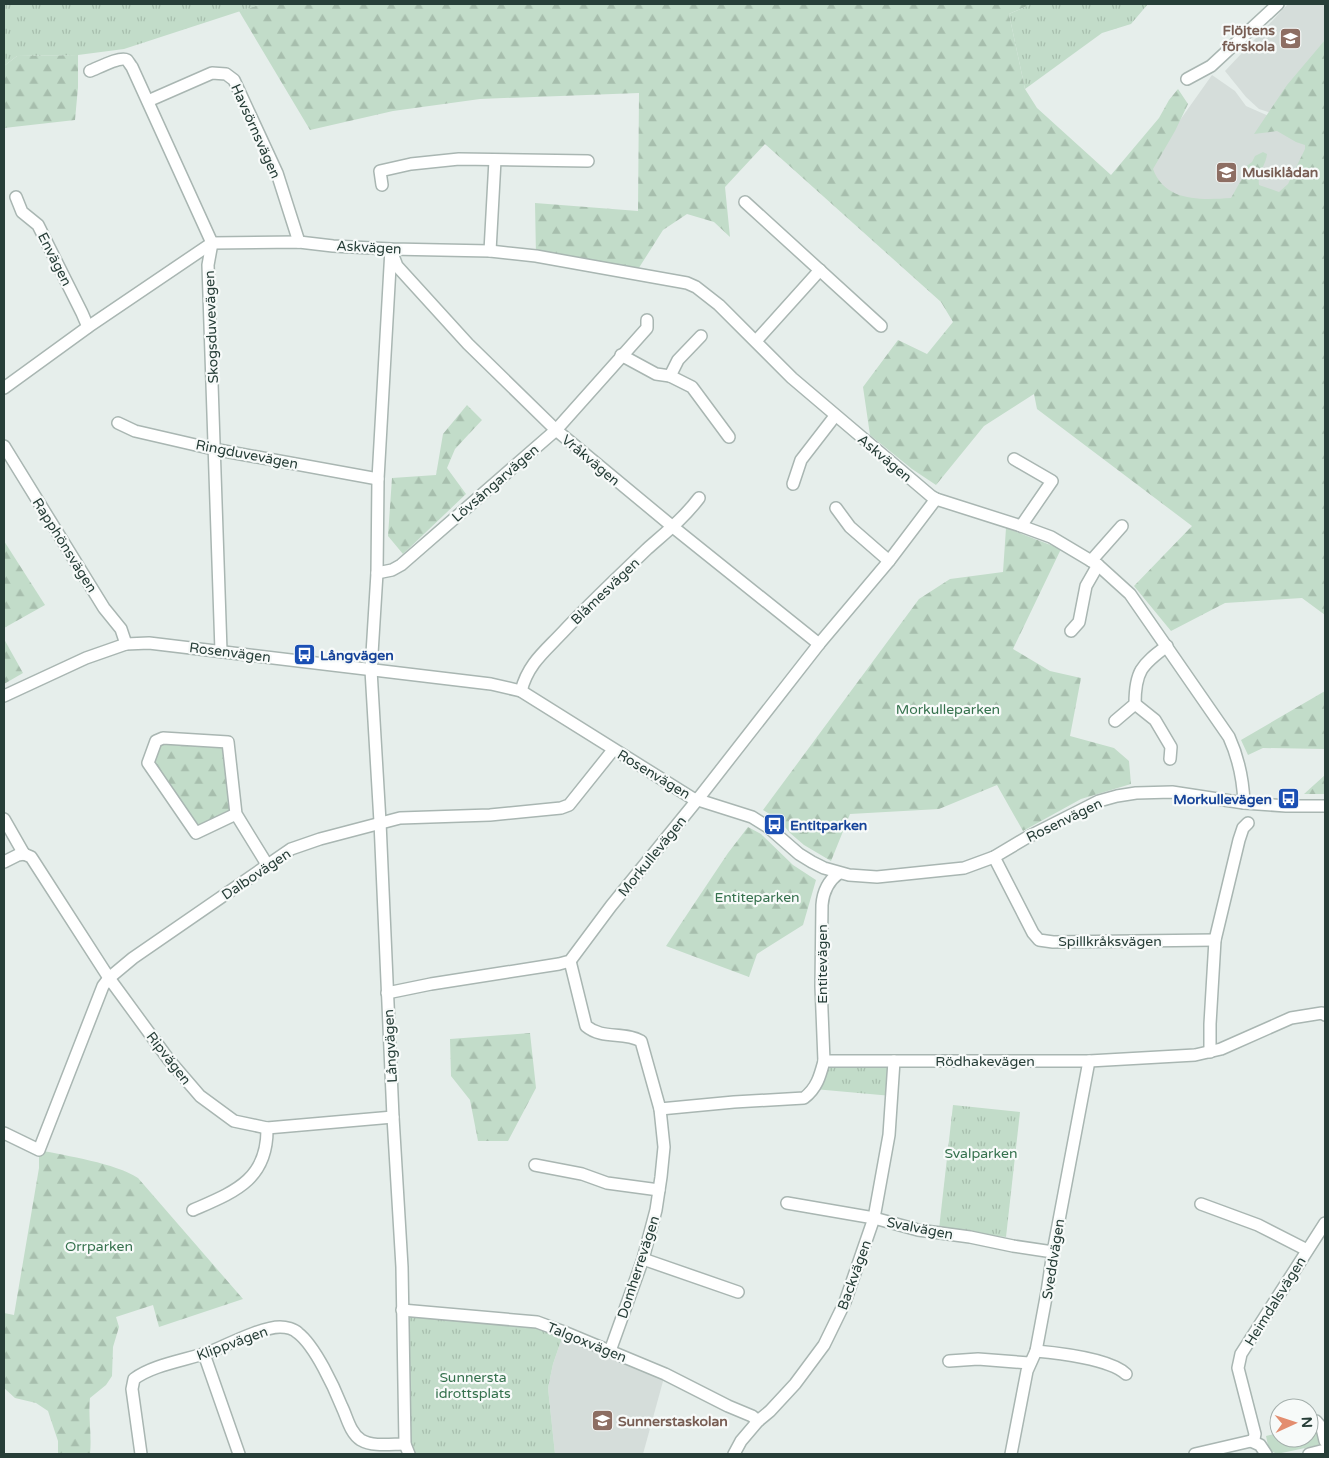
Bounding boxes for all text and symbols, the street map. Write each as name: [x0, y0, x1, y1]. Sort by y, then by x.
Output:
place label: Flöjtens förskola: [1221, 22, 1275, 55]
school or university icon: Flöjtens förskola: [1279, 26, 1303, 50]
street label: Havsörnsvägen: [227, 81, 284, 181]
school or university icon: Musiklådan: [1214, 160, 1238, 184]
place label: Musiklådan: [1242, 164, 1318, 181]
street label: Envägen: [34, 230, 75, 289]
street label: Askvägen: [336, 237, 402, 258]
street label: Skogsduvevägen: [201, 270, 222, 384]
street label: Vråkvägen: [558, 431, 623, 490]
street label: Askvägen: [854, 431, 915, 486]
street label: Ringduvevägen: [194, 436, 299, 473]
street label: Lövsångarvägen: [448, 441, 542, 526]
street label: Rapphönsvägen: [29, 495, 100, 596]
street label: Blåmesvägen: [567, 554, 643, 628]
street label: Rosenvägen: [188, 639, 272, 666]
bus stop icon: Långvägen: [292, 643, 316, 667]
place label: Långvägen: [320, 647, 394, 664]
park label: Morkulleparken: [896, 701, 1000, 718]
street label: Rosenvägen: [614, 746, 693, 803]
bus stop icon: Morkullevägen: [1276, 787, 1300, 811]
place label: Morkullevägen: [1173, 791, 1272, 808]
street label: Rosenvägen: [1024, 795, 1105, 846]
street label: Morkullevägen: [615, 813, 690, 900]
bus stop icon: Entitparken: [762, 813, 786, 837]
place label: Entitparken: [790, 817, 867, 834]
street label: Dalbovägen: [219, 845, 294, 904]
park label: Entiteparken: [714, 889, 800, 906]
street label: Entitevägen: [814, 924, 831, 1004]
street label: Spillkråksvägen: [1058, 933, 1162, 950]
street label: Långvägen: [380, 1009, 401, 1083]
street label: Ripvägen: [143, 1028, 195, 1088]
street label: Rödhakevägen: [935, 1053, 1035, 1070]
park label: Svalparken: [945, 1145, 1017, 1162]
street label: Domherrevägen: [614, 1214, 663, 1321]
street label: Svalvägen: [885, 1214, 955, 1243]
street label: Sveddvägen: [1039, 1217, 1068, 1301]
park label: Orrparken: [65, 1238, 133, 1255]
street label: Backvägen: [834, 1238, 875, 1312]
street label: Heimdalsvägen: [1241, 1254, 1310, 1349]
street label: Talgoxvägen: [545, 1319, 629, 1366]
street label: Klippvägen: [194, 1323, 270, 1364]
park label: Sunnersta idrottsplats: [435, 1369, 511, 1402]
north arrow: [1269, 1398, 1319, 1448]
school or university icon: Sunnerstaskolan: [590, 1409, 614, 1433]
place label: Sunnerstaskolan: [618, 1413, 728, 1430]
text: N: [1298, 1416, 1315, 1428]

